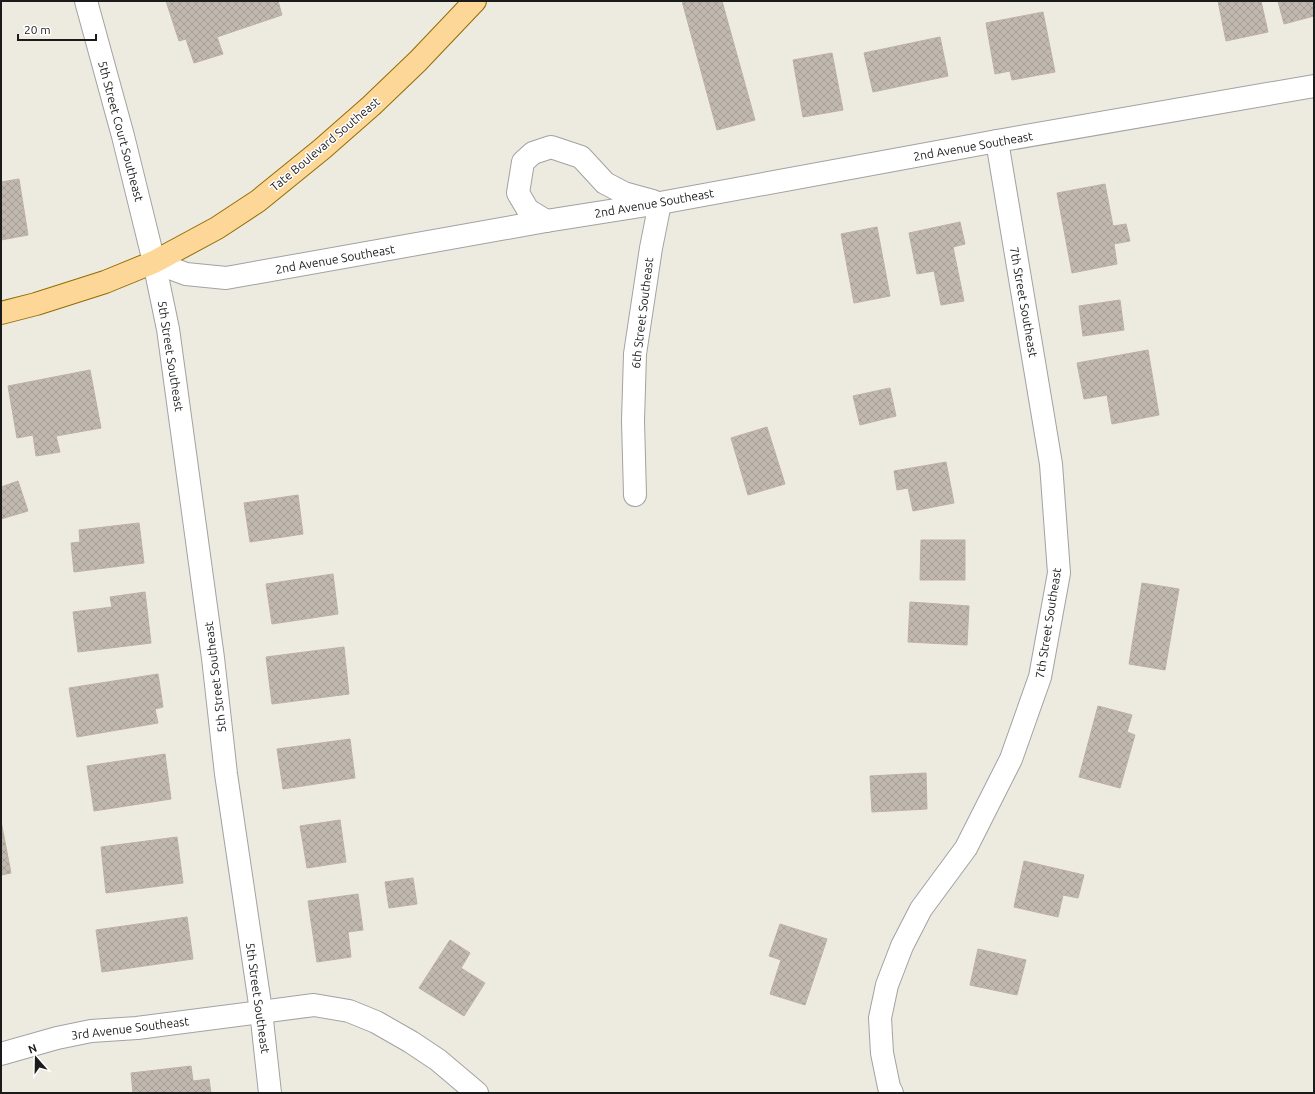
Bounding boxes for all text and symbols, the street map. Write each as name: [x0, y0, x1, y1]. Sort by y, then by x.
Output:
scale bar: [18, 16, 96, 42]
text: 20 m: [24, 23, 51, 36]
street label: 5th Street Court Southeast: [96, 59, 146, 203]
street label: Tate Boulevard Southeast: [268, 94, 382, 193]
street label: 2nd Avenue Southeast: [912, 129, 1034, 163]
street label: 2nd Avenue Southeast: [593, 186, 715, 220]
street label: 2nd Avenue Southeast: [274, 242, 396, 276]
street label: 7th Street Southeast: [1008, 246, 1040, 358]
street label: 6th Street Southeast: [629, 256, 655, 369]
street label: 5th Street Southeast: [156, 300, 186, 412]
street label: 7th Street Southeast: [1033, 567, 1063, 679]
street label: 5th Street Southeast: [202, 620, 228, 733]
street label: 5th Street Southeast: [244, 942, 272, 1055]
street label: 3rd Avenue Southeast: [70, 1014, 190, 1042]
north arrow: [16, 1038, 56, 1078]
text: N: [27, 1042, 38, 1056]

